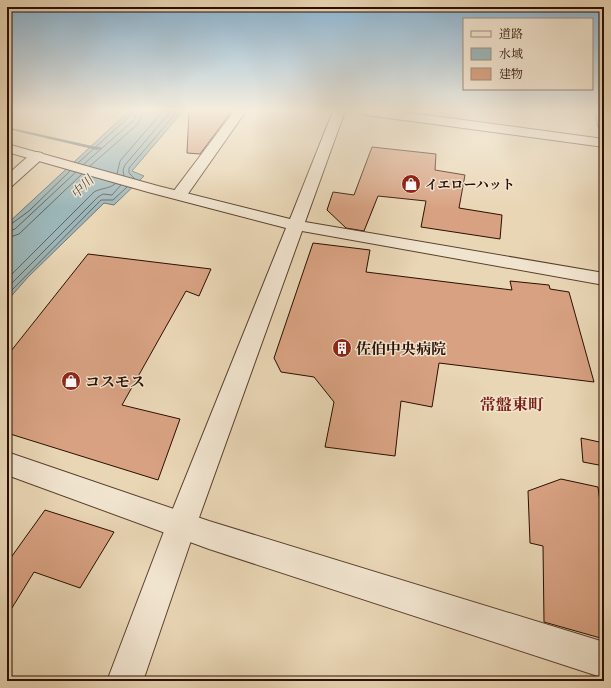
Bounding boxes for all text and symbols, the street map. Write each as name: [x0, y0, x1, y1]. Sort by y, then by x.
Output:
legend: [463, 18, 593, 90]
text: 道路: [499, 25, 523, 42]
text: 水域: [499, 45, 523, 62]
text: 建物: [499, 65, 523, 82]
water label: 中川: [66, 170, 99, 203]
shop icon: イエローハット: [400, 173, 422, 195]
place label: イエローハット: [425, 175, 515, 194]
building icon: 佐伯中央病院: [331, 337, 353, 359]
place label: 佐伯中央病院: [356, 338, 446, 359]
shop icon: コスモス: [60, 370, 82, 392]
place label: コスモス: [85, 371, 145, 392]
district label: 常盤東町: [480, 392, 544, 416]

